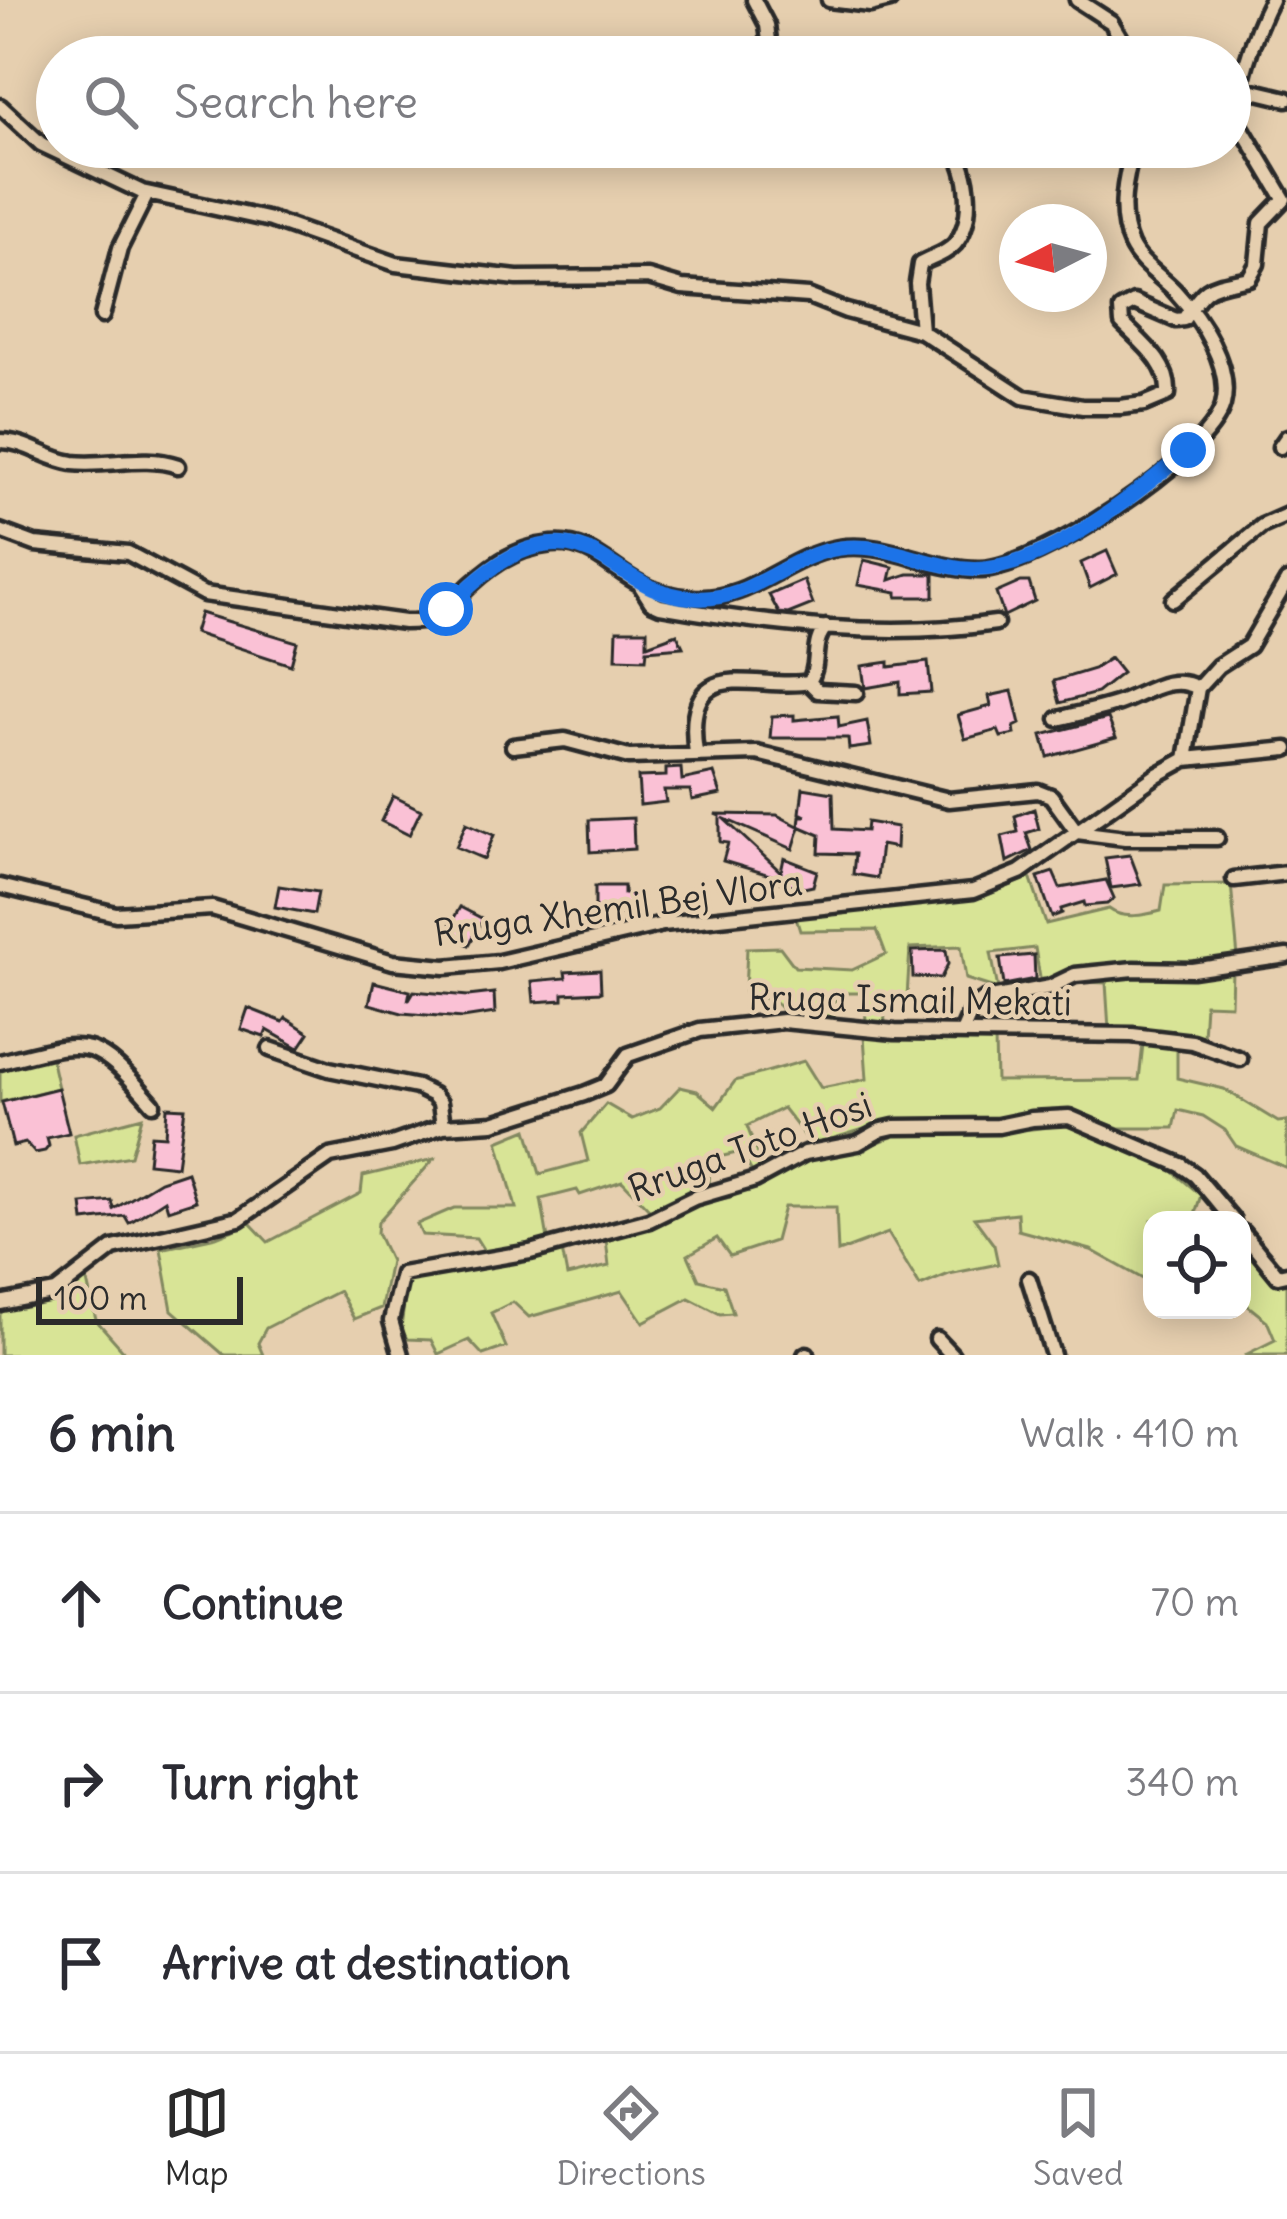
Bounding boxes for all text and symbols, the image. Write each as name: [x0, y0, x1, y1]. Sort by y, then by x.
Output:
search box: [36, 36, 1251, 168]
icon: search: [78, 69, 144, 135]
text: Search here: [174, 74, 418, 130]
north arrow: [999, 204, 1107, 312]
route end: [1161, 423, 1215, 477]
route start: [419, 582, 473, 636]
street label: Rruga Xhemil Bej Vlora: [431, 860, 805, 956]
street label: Rruga Ismail Mekati: [748, 975, 1072, 1025]
street label: Rruga Toto Hosi: [622, 1082, 878, 1212]
map controls: [1143, 1211, 1251, 1319]
button: locate: [1143, 1211, 1251, 1319]
scale bar: [36, 1271, 243, 1324]
text: 100 m: [54, 1277, 147, 1319]
text: 6 min: [48, 1401, 175, 1465]
text: Walk · 410 m: [1020, 1409, 1239, 1458]
icon: ahead: [48, 1570, 114, 1636]
text: Continue: [162, 1575, 344, 1631]
text: 70 m: [1151, 1578, 1239, 1627]
icon: right: [48, 1750, 114, 1816]
text: Turn right: [162, 1755, 358, 1811]
text: 340 m: [1125, 1758, 1239, 1807]
icon: arrive: [48, 1930, 114, 1996]
text: Arrive at destination: [162, 1935, 571, 1991]
tab: Map: [164, 2080, 230, 2194]
tab: Directions: [557, 2080, 706, 2194]
tab: Saved: [1033, 2080, 1123, 2194]

